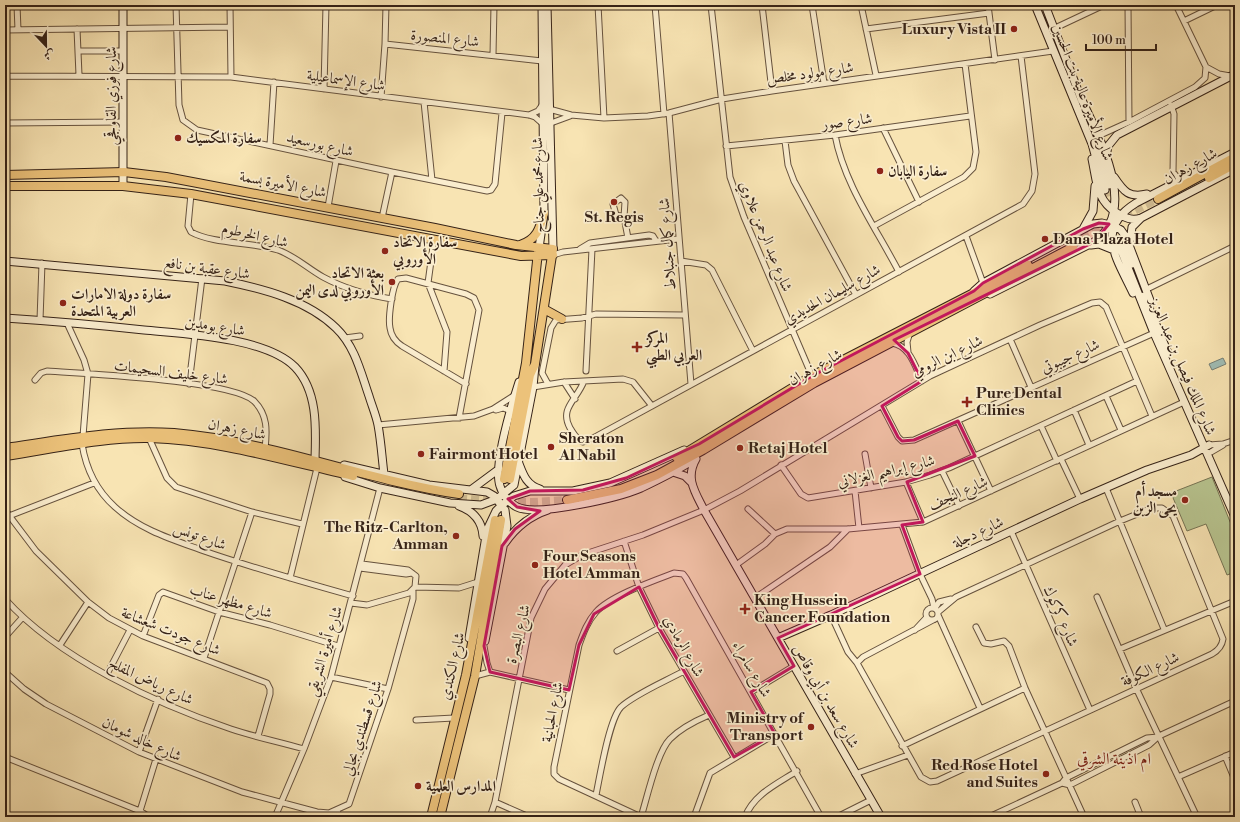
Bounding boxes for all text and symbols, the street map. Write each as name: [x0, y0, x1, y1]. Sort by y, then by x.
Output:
place label: Luxury Vista II: [902, 20, 1006, 39]
street label: شارع الأميرة عالية بنت الحسين: [1045, 20, 1119, 164]
marker: Luxury Vista II: [1009, 24, 1019, 34]
street label: شارع المنصورة: [409, 25, 480, 55]
north arrow: [26, 26, 66, 66]
scale bar: [1086, 26, 1156, 52]
text: 100 m: [1092, 33, 1126, 48]
text: ش: [42, 46, 57, 63]
street label: شارع فوزي القاوقجي: [102, 47, 125, 145]
street label: شارع مولود مخلص: [765, 58, 855, 92]
street label: شارع الإسماعيلية: [305, 66, 386, 98]
street label: شارع صور: [819, 109, 874, 137]
street label: شارع بورسعيد: [284, 128, 355, 164]
place label: سفارة المكسيك: [186, 129, 262, 148]
marker: سفارة المكسيك: [173, 133, 183, 143]
street label: شارع محمد علي جناح: [528, 137, 553, 233]
street label: شارع زهران: [1160, 144, 1222, 192]
place label: سفارة اليابان: [888, 162, 947, 181]
street label: شارع الأميرة بسمة: [237, 165, 328, 205]
marker: سفارة اليابان: [875, 166, 885, 176]
street label: شارع عبد الرحمن علاوي: [732, 178, 796, 296]
marker: St. Regis: [609, 197, 619, 207]
street label: شارع كمال جنبلاط: [655, 197, 683, 291]
place label: St. Regis: [584, 208, 644, 227]
street label: شارع الخرطوم: [219, 219, 290, 255]
place label: Dana Plaza Hotel: [1053, 230, 1173, 249]
place label: سفارة الاتحاد الأوروبي: [392, 233, 457, 271]
marker: Dana Plaza Hotel: [1040, 234, 1050, 244]
marker: سفارة الاتحاد الأوروبي: [380, 246, 390, 256]
street label: شارع عقبة بن نافع: [162, 253, 251, 288]
street label: شارع سليمان الحديدي: [781, 260, 885, 331]
place label: بعثة الاتحاد الأوروبي لدى اليمن: [295, 264, 384, 302]
marker: بعثة الاتحاد الأوروبي لدى اليمن: [387, 277, 397, 287]
place label: سفارة دولة الامارات العربية المتحدة: [71, 285, 171, 321]
street label: شارع الملك فيصل بن عبد العزيز: [1141, 293, 1220, 439]
marker: سفارة دولة الامارات العربية المتحدة: [58, 298, 68, 308]
street label: شارع بومدين: [183, 312, 246, 344]
place label: المركز العربي الطبي: [644, 329, 702, 369]
street label: شارع ابن الرومي: [909, 331, 987, 384]
street label: شارع جيبوتي: [1038, 335, 1104, 381]
marker: المركز العربي الطبي: [631, 341, 643, 353]
street label: شارع زهران: [785, 345, 847, 393]
street label: شارع خليف السحيمات: [113, 356, 229, 392]
place label: Pure Dental Clinics: [976, 384, 1062, 420]
marker: Pure Dental Clinics: [961, 396, 973, 408]
street label: شارع زهران: [206, 415, 268, 447]
place label: Sheraton Al Nabil: [558, 429, 625, 465]
place label: Retaj Hotel: [748, 439, 827, 458]
marker: Sheraton Al Nabil: [546, 442, 556, 452]
marker: Retaj Hotel: [735, 443, 745, 453]
place label: Fairmont Hotel: [429, 445, 538, 464]
marker: Fairmont Hotel: [416, 449, 426, 459]
street label: شارع إبراهيم الغزلاني: [836, 451, 938, 497]
street label: شارع النجف: [926, 472, 992, 518]
place label: مسجد أم يحى الزبن: [1133, 480, 1177, 518]
marker: مسجد أم يحى الزبن: [1180, 495, 1190, 505]
street label: شارع دجلة: [949, 512, 1008, 556]
street label: شارع تونس: [170, 518, 229, 558]
place label: The Ritz-Carlton, Amman: [324, 518, 449, 554]
marker: The Ritz-Carlton, Amman: [451, 531, 461, 541]
place label: Four Seasons Hotel Amman: [543, 547, 641, 583]
marker: Four Seasons Hotel Amman: [530, 560, 540, 570]
street label: شارع مظهر عناب: [186, 580, 274, 626]
street label: شارع كركوك: [1036, 583, 1082, 651]
place label: King Hussein Cancer Foundation: [754, 591, 891, 627]
street label: شارع جودت شعشاعة: [117, 603, 223, 663]
street label: شارع أميرة الشريقي: [300, 603, 351, 700]
street label: شارع البصرة: [502, 603, 538, 666]
marker: King Hussein Cancer Foundation: [739, 603, 751, 615]
street label: شارع الرمادي: [656, 612, 708, 682]
street label: شارع الكندي: [435, 630, 472, 702]
street label: شارع سامراء: [725, 638, 775, 702]
street label: شارع سعد بن أبي وقاص: [785, 640, 865, 753]
street label: شارع الكوفة: [1118, 648, 1184, 694]
street label: شارع رياض المفلح: [104, 654, 196, 713]
street label: شارع قسطندي بجالي: [338, 678, 390, 779]
street label: شارع الحبانية: [537, 680, 571, 745]
place label: Ministry of Transport: [727, 709, 805, 745]
street label: شارع خالد شومان: [98, 713, 185, 769]
marker: Ministry of Transport: [806, 722, 816, 732]
district label: ام اذينة الشرقي: [1077, 749, 1151, 773]
place label: Red Rose Hotel and Suites: [931, 756, 1038, 792]
marker: Red Rose Hotel and Suites: [1041, 769, 1051, 779]
place label: المدارس العلمية: [426, 777, 496, 796]
marker: المدارس العلمية: [413, 781, 423, 791]

